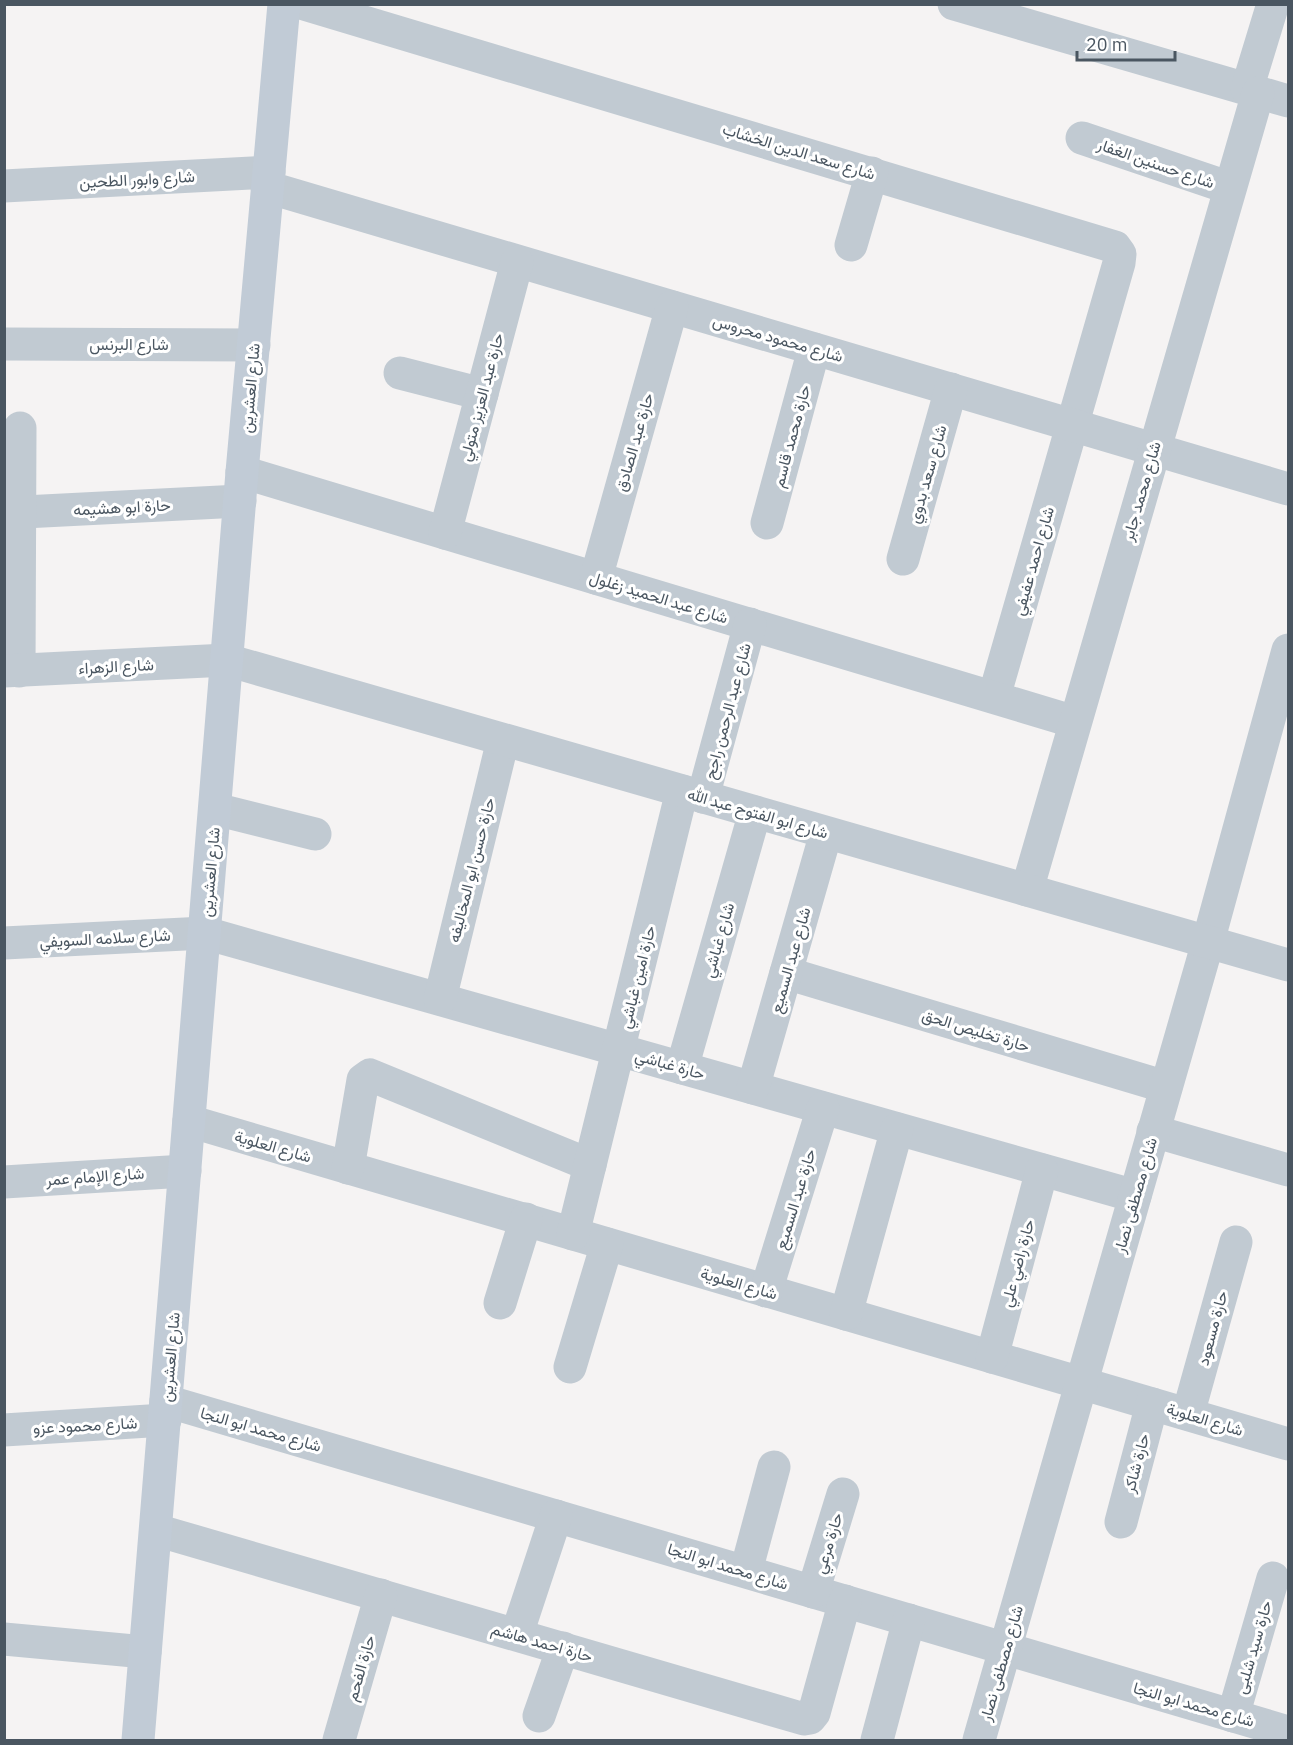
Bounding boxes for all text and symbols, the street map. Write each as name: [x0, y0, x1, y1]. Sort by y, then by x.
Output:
scale bar: [1077, 24, 1174, 62]
text: 20 m: [1086, 33, 1128, 56]
street label: شارع سعد الدين الخشاب: [720, 118, 878, 186]
street label: شارع حسنين الغفار: [1093, 133, 1217, 194]
street label: شارع وابور الطحين: [79, 166, 195, 194]
street label: شارع محمود محروس: [710, 310, 845, 368]
street label: حارة عبد العزيز متولي: [454, 330, 512, 464]
street label: شارع البرنس: [89, 334, 169, 356]
street label: شارع العشرين: [236, 342, 266, 434]
street label: حارة محمد قاسم: [768, 382, 815, 490]
street label: حارة عبد الصادق: [610, 390, 659, 494]
street label: شارع سعد بدوي: [903, 422, 954, 527]
street label: شارع محمد جابر: [1117, 439, 1167, 545]
street label: حارة ابو هشيمه: [73, 494, 172, 521]
street label: شارع احمد عفيفي: [1008, 504, 1062, 619]
street label: شارع عبد الحميد زغلول: [587, 566, 731, 629]
street label: شارع عبد الرحمن راجح: [699, 641, 757, 782]
street label: شارع الزهراء: [78, 654, 154, 680]
street label: شارع ابو الفتوح عبد الله: [685, 783, 831, 845]
street label: حارة حسن ابو المخاليفه: [443, 795, 500, 945]
street label: شارع العشرين: [196, 826, 226, 918]
street label: شارع غباشي: [698, 900, 742, 981]
street label: شارع عبد السميع: [765, 905, 817, 1016]
street label: حارة امين غباشي: [615, 923, 663, 1032]
street label: شارع سلامه السويفي: [39, 925, 171, 955]
street label: حارة تخليص الحق: [920, 1004, 1032, 1057]
street label: حارة غباشي: [632, 1045, 707, 1087]
street label: شارع العلوية: [232, 1126, 314, 1168]
street label: شارع مصطفى نصار: [1109, 1135, 1163, 1257]
street label: حارة عبد السميع: [770, 1146, 822, 1252]
street label: شارع الإمام عمر: [44, 1163, 145, 1191]
street label: حارة راضي علي: [996, 1217, 1042, 1310]
street label: شارع العلوية: [698, 1263, 780, 1305]
street label: حارة مسعود: [1192, 1288, 1233, 1368]
street label: شارع العشرين: [156, 1311, 186, 1403]
street label: شارع العلوية: [1164, 1398, 1246, 1442]
street label: شارع محمد ابو النجا: [198, 1402, 324, 1458]
street label: شارع محمود عزو: [32, 1412, 138, 1440]
street label: حارة شاكر: [1118, 1431, 1155, 1496]
street label: حارة مرعي: [809, 1510, 851, 1577]
street label: شارع محمد ابو النجا: [665, 1538, 791, 1596]
street label: حارة سيد شلبى: [1230, 1598, 1277, 1696]
street label: شارع مصطفى نصار: [975, 1603, 1029, 1725]
street label: حارة احمد هاشم: [489, 1618, 595, 1667]
street label: حارة الفحم: [341, 1632, 380, 1704]
street label: شارع محمد ابو النجا: [1131, 1677, 1257, 1733]

